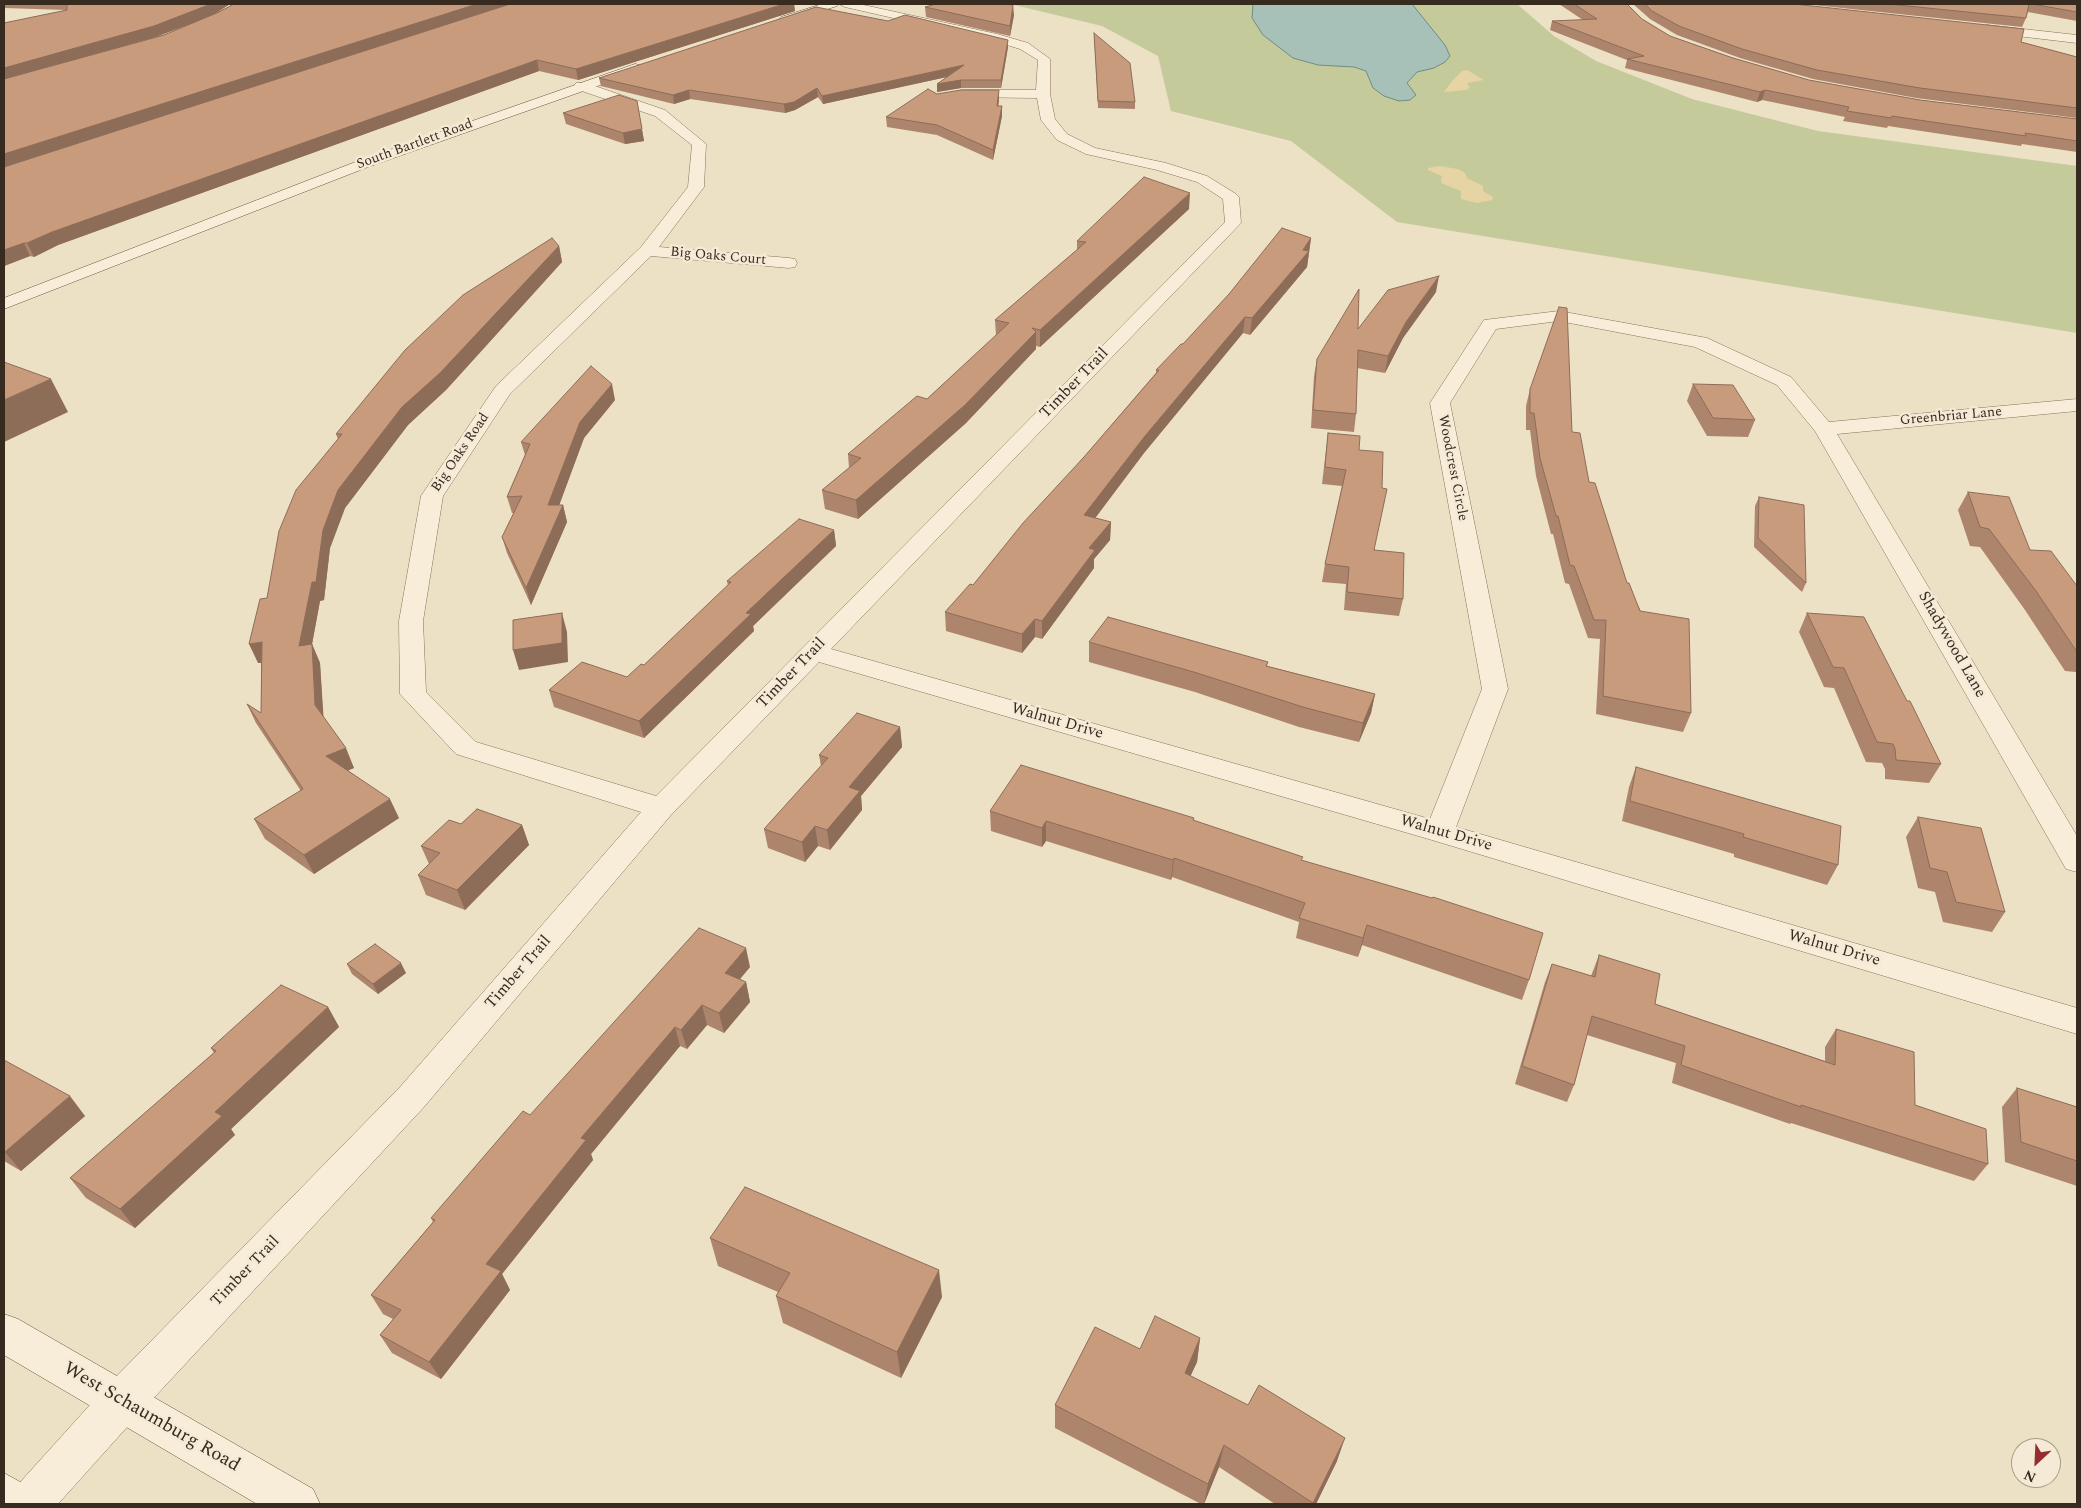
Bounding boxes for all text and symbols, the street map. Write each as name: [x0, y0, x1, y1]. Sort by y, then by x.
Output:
street label: South Bartlett Road: [355, 116, 475, 174]
street label: Big Oaks Court: [669, 244, 767, 270]
street label: Timber Trail: [1037, 345, 1113, 423]
street label: Greenbriar Lane: [1899, 404, 2003, 430]
street label: Big Oaks Road: [428, 410, 494, 496]
street label: Woodcrest Circle: [1433, 414, 1471, 522]
street label: Shadywood Lane: [1913, 588, 1989, 702]
street label: Timber Trail: [754, 635, 830, 713]
street label: Walnut Drive: [1009, 700, 1105, 744]
street label: Walnut Drive: [1398, 812, 1494, 856]
street label: Walnut Drive: [1786, 927, 1882, 971]
street label: Timber Trail: [482, 932, 556, 1014]
street label: Timber Trail: [208, 1233, 284, 1311]
street label: West Schaumburg Road: [59, 1358, 243, 1478]
north arrow: [2011, 1438, 2061, 1488]
text: N: [2020, 1464, 2039, 1488]

